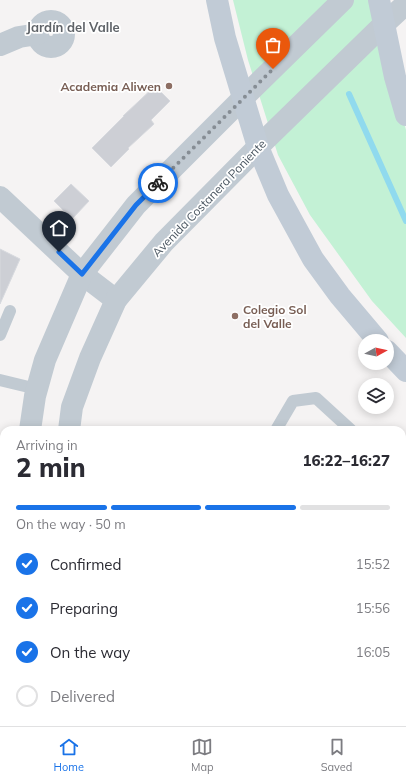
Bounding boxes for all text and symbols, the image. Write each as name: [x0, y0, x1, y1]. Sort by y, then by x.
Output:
district label: Jardín del Valle: [26, 19, 120, 35]
pin: [256, 28, 290, 69]
icon: bag: [262, 34, 284, 56]
place label: Academia Aliwen: [60, 79, 161, 94]
marker: Academia Aliwen: [164, 81, 174, 91]
street label: Avenida Costanera Poniente: [149, 136, 269, 260]
courier: [138, 163, 178, 203]
icon: bike: [147, 172, 169, 194]
pin: [42, 211, 76, 252]
icon: home: [48, 217, 70, 239]
place label: Colegio Sol del Valle: [243, 302, 307, 331]
marker: Colegio Sol del Valle: [230, 311, 240, 321]
north arrow: [358, 334, 394, 370]
map controls: [358, 334, 394, 414]
button: layers: [358, 378, 394, 414]
text: Arriving in: [16, 437, 78, 453]
text: 2 min: [16, 451, 86, 484]
text: 16:22–16:27: [303, 451, 390, 470]
text: On the way · 50 m: [16, 516, 126, 532]
icon: check: [16, 553, 38, 575]
text: Confirmed: [50, 555, 121, 574]
text: 15:52: [356, 556, 390, 572]
icon: check: [16, 597, 38, 619]
text: Preparing: [50, 599, 118, 618]
text: 15:56: [356, 600, 390, 616]
icon: check: [16, 641, 38, 663]
text: On the way: [50, 643, 130, 662]
text: 16:05: [356, 644, 390, 660]
text: Delivered: [50, 687, 115, 706]
tab: Home: [54, 736, 84, 774]
tab: Map: [191, 736, 214, 774]
tab: Saved: [321, 736, 352, 774]

